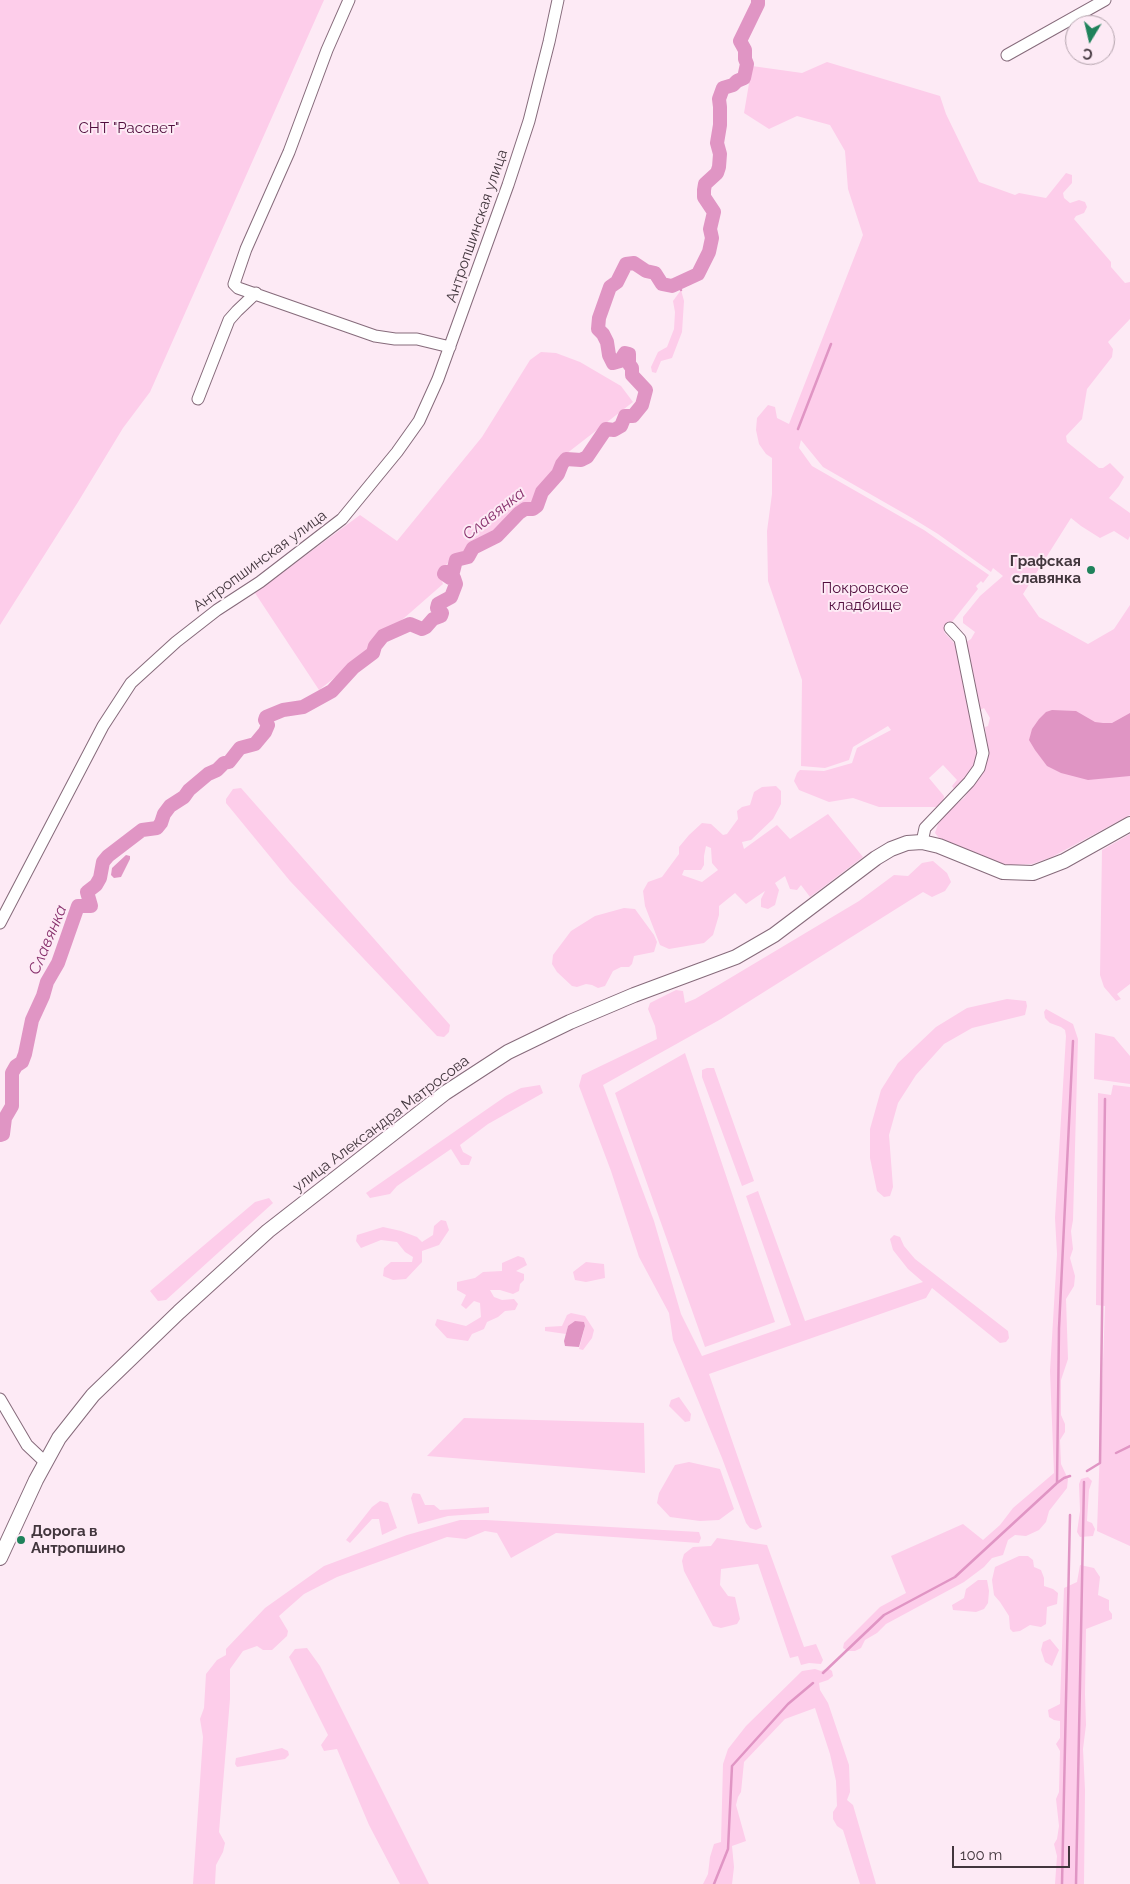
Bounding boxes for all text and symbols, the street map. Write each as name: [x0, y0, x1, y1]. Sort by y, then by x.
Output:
north arrow: [1065, 15, 1115, 65]
text: С: [1082, 45, 1094, 62]
park label: СНТ "Рассвет": [79, 119, 179, 137]
street label: Антропшинская улица: [442, 147, 512, 305]
water label: Славянка: [459, 484, 529, 544]
street label: Антропшинская улица: [190, 507, 330, 615]
place label: Графская славянка: [1010, 552, 1081, 587]
marker: Графская славянка: [1085, 564, 1097, 576]
park label: Покровское кладбище: [822, 579, 908, 614]
water label: Славянка: [25, 902, 71, 978]
street label: улица Александра Матросова: [289, 1052, 473, 1196]
place label: Дорога в Антропшино: [31, 1522, 125, 1557]
marker: Дорога в Антропшино: [15, 1534, 27, 1546]
scale bar: [955, 1836, 1072, 1868]
text: 100 m: [960, 1846, 1002, 1864]

